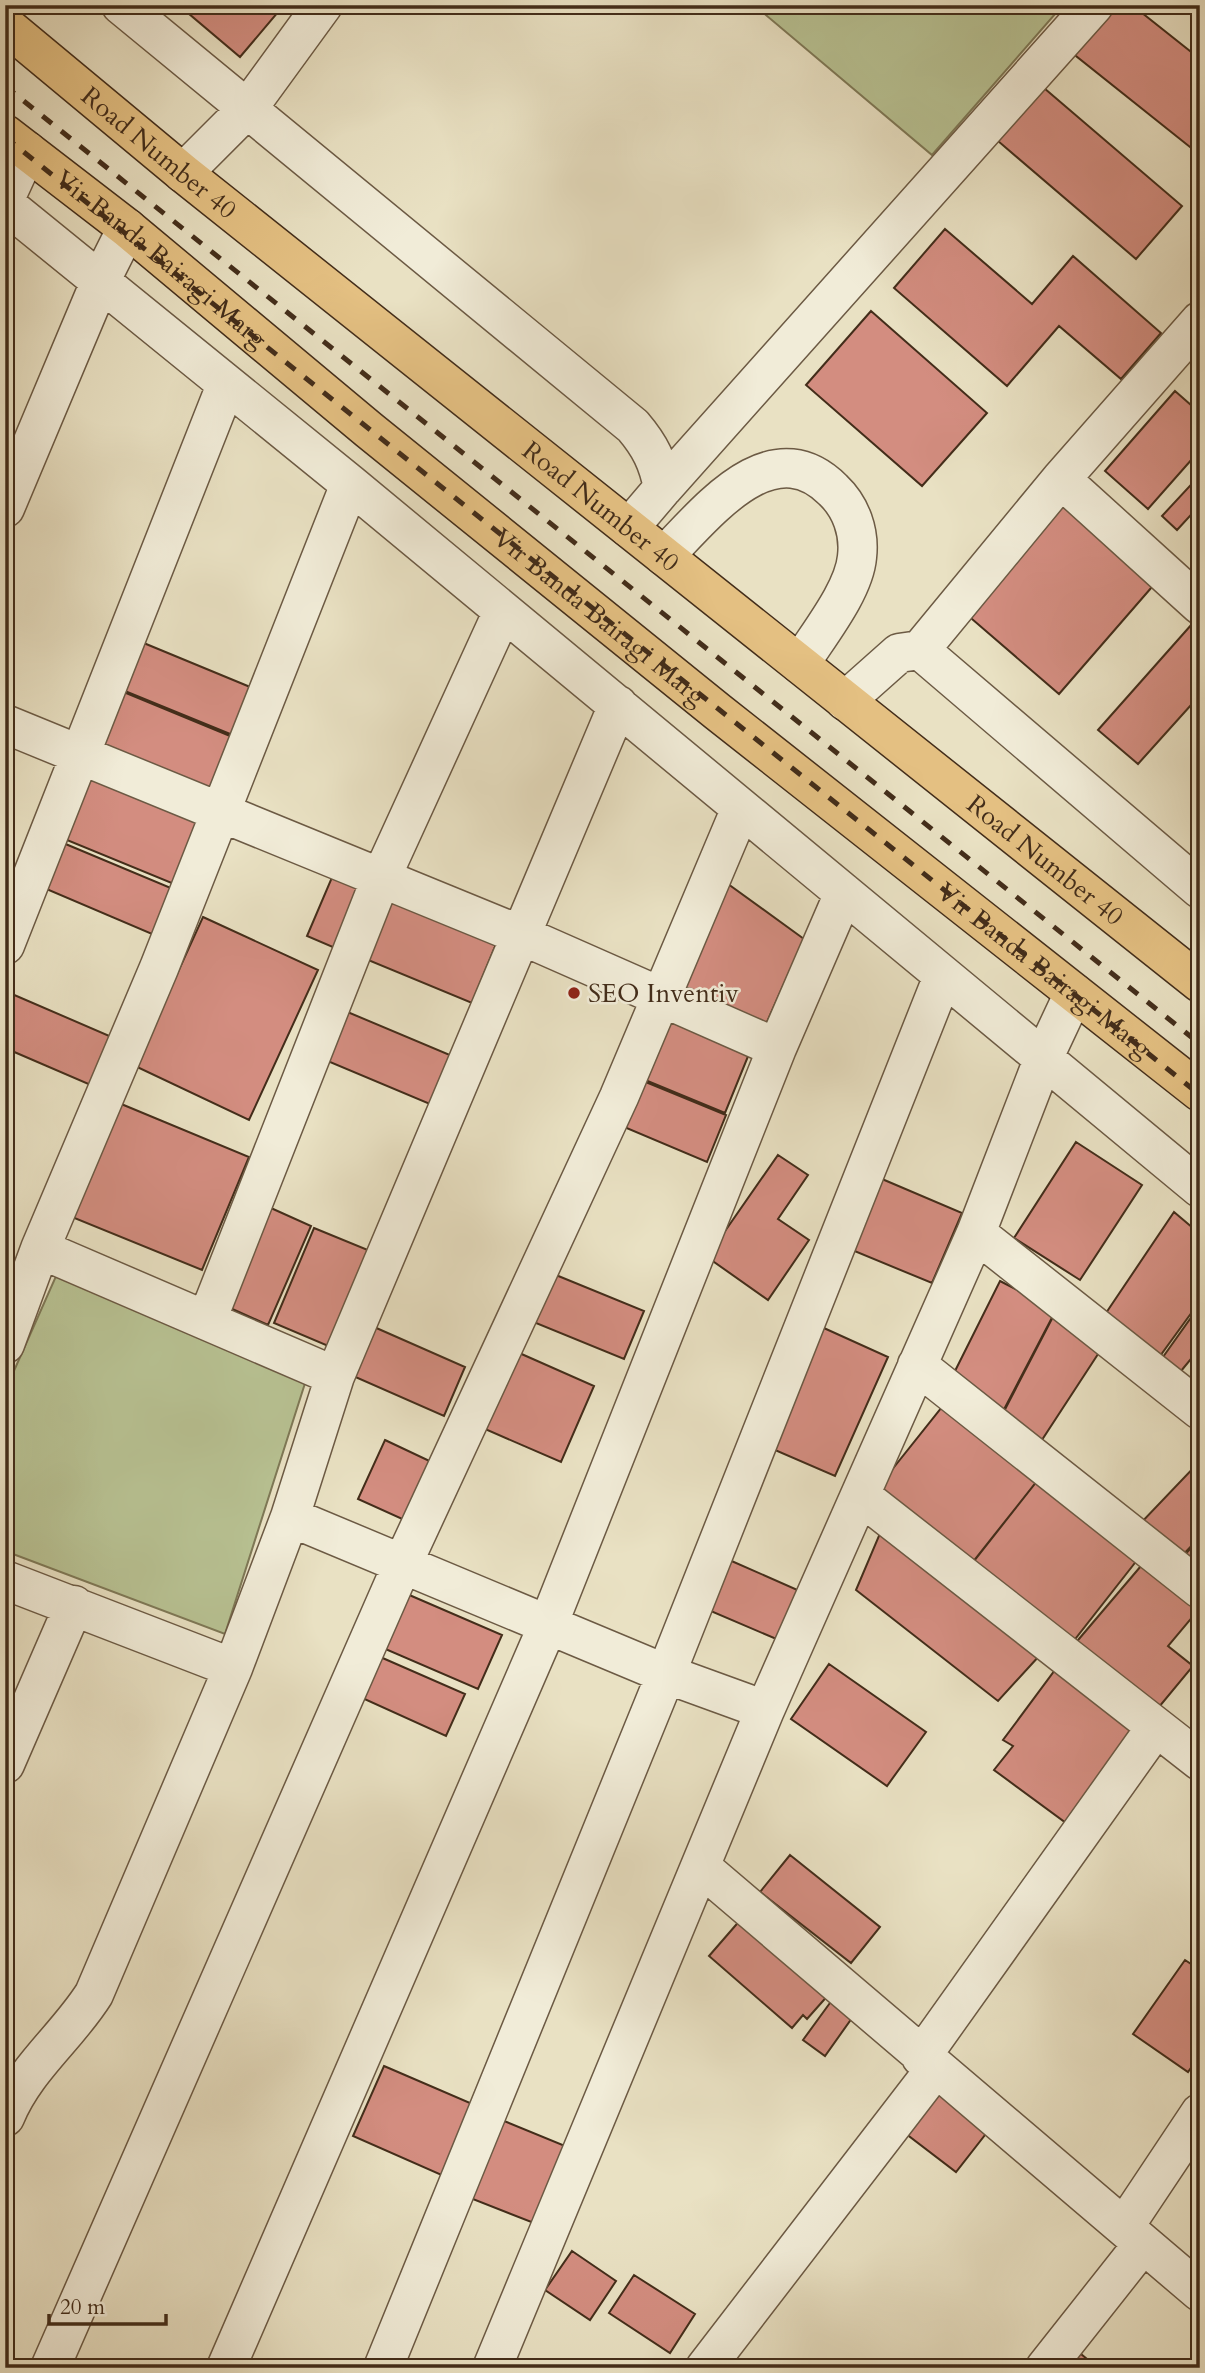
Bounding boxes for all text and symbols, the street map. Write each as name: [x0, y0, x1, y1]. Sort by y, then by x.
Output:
street label: Road Number 40: [74, 79, 244, 227]
street label: Vir Banda Bairagi Marg: [48, 162, 275, 356]
street label: Road Number 40: [515, 433, 687, 580]
street label: Vir Banda Bairagi Marg: [486, 520, 714, 714]
street label: Road Number 40: [959, 787, 1131, 934]
street label: Vir Banda Bairagi Marg: [930, 874, 1159, 1066]
place label: SEO Inventiv: [588, 976, 739, 1011]
marker: SEO Inventiv: [566, 985, 582, 1001]
scale bar: [49, 2282, 166, 2326]
text: 20 m: [60, 2293, 105, 2322]

